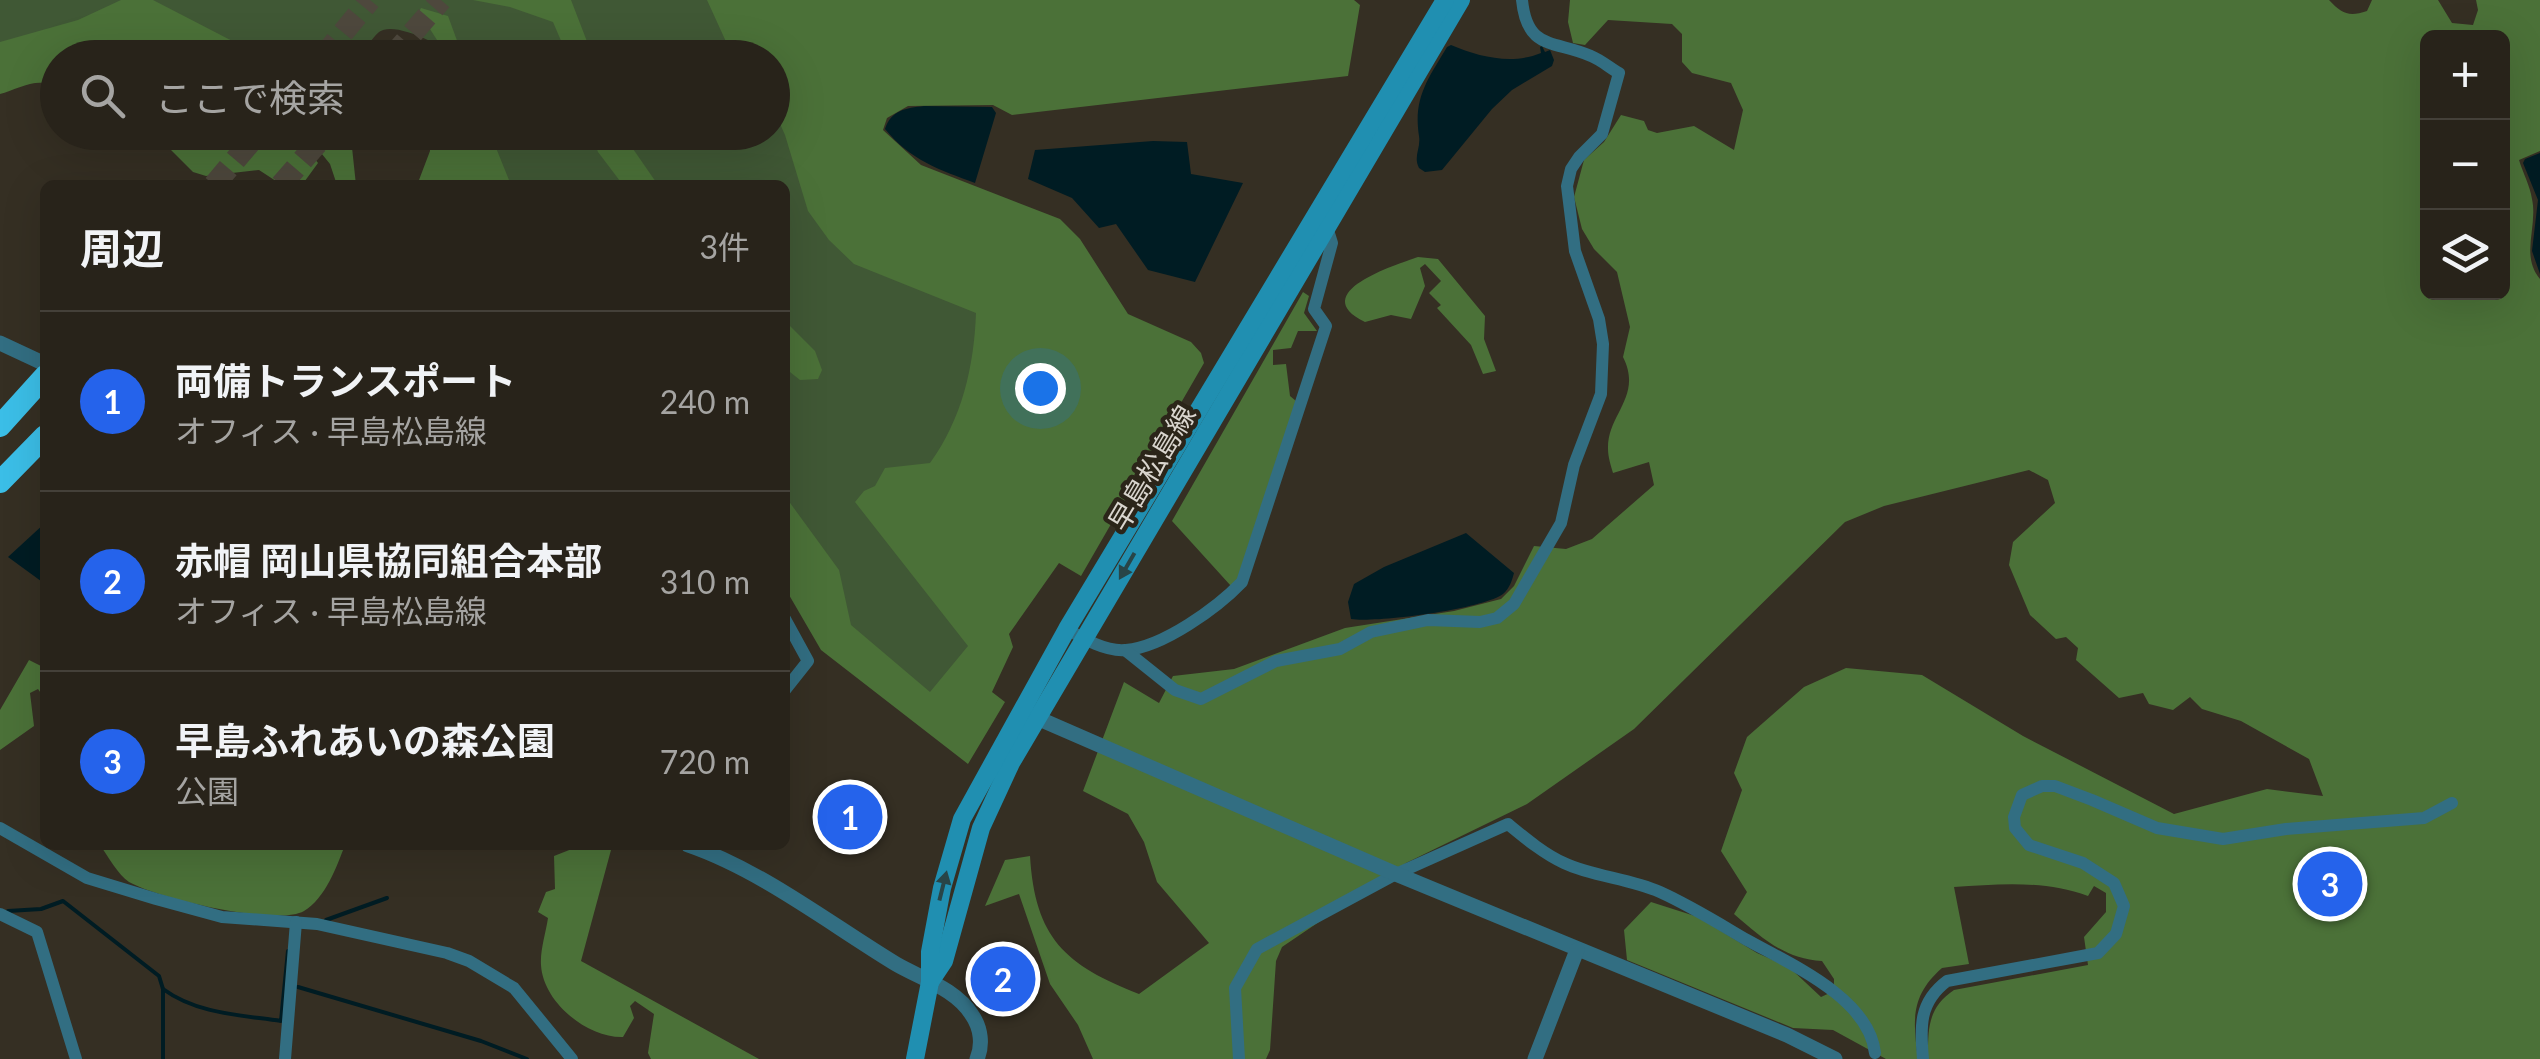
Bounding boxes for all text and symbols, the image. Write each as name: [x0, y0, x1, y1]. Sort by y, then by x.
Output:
map controls: [2420, 30, 2510, 300]
button: +: [2420, 30, 2510, 120]
search box: [40, 40, 790, 150]
icon: search: [75, 68, 130, 123]
text: ここで検索: [155, 74, 345, 120]
button: −: [2420, 120, 2510, 210]
button: layers: [2420, 210, 2510, 300]
text: 周辺: [80, 223, 164, 273]
text: 3件: [699, 227, 750, 266]
text: 両備トランスポート: [175, 357, 516, 403]
your location: [1015, 363, 1066, 414]
text: 1: [103, 382, 122, 421]
text: 240 m: [660, 382, 750, 421]
street label: 早島松島線: [1101, 399, 1202, 536]
text: オフィス · 早島松島線: [175, 411, 487, 450]
text: 赤帽 岡山県協同組合本部: [175, 537, 602, 583]
one-way arrow: [1118, 552, 1136, 580]
text: 2: [103, 562, 122, 601]
text: 310 m: [660, 562, 750, 601]
text: オフィス · 早島松島線: [175, 591, 487, 630]
text: 早島ふれあいの森公園: [175, 717, 555, 763]
text: 3: [103, 742, 122, 781]
text: 720 m: [660, 742, 750, 781]
text: 公園: [175, 771, 239, 810]
pin: 1: [818, 780, 882, 854]
pin: 3: [2298, 846, 2362, 922]
one-way arrow: [936, 870, 951, 901]
pin: 2: [970, 942, 1036, 1016]

